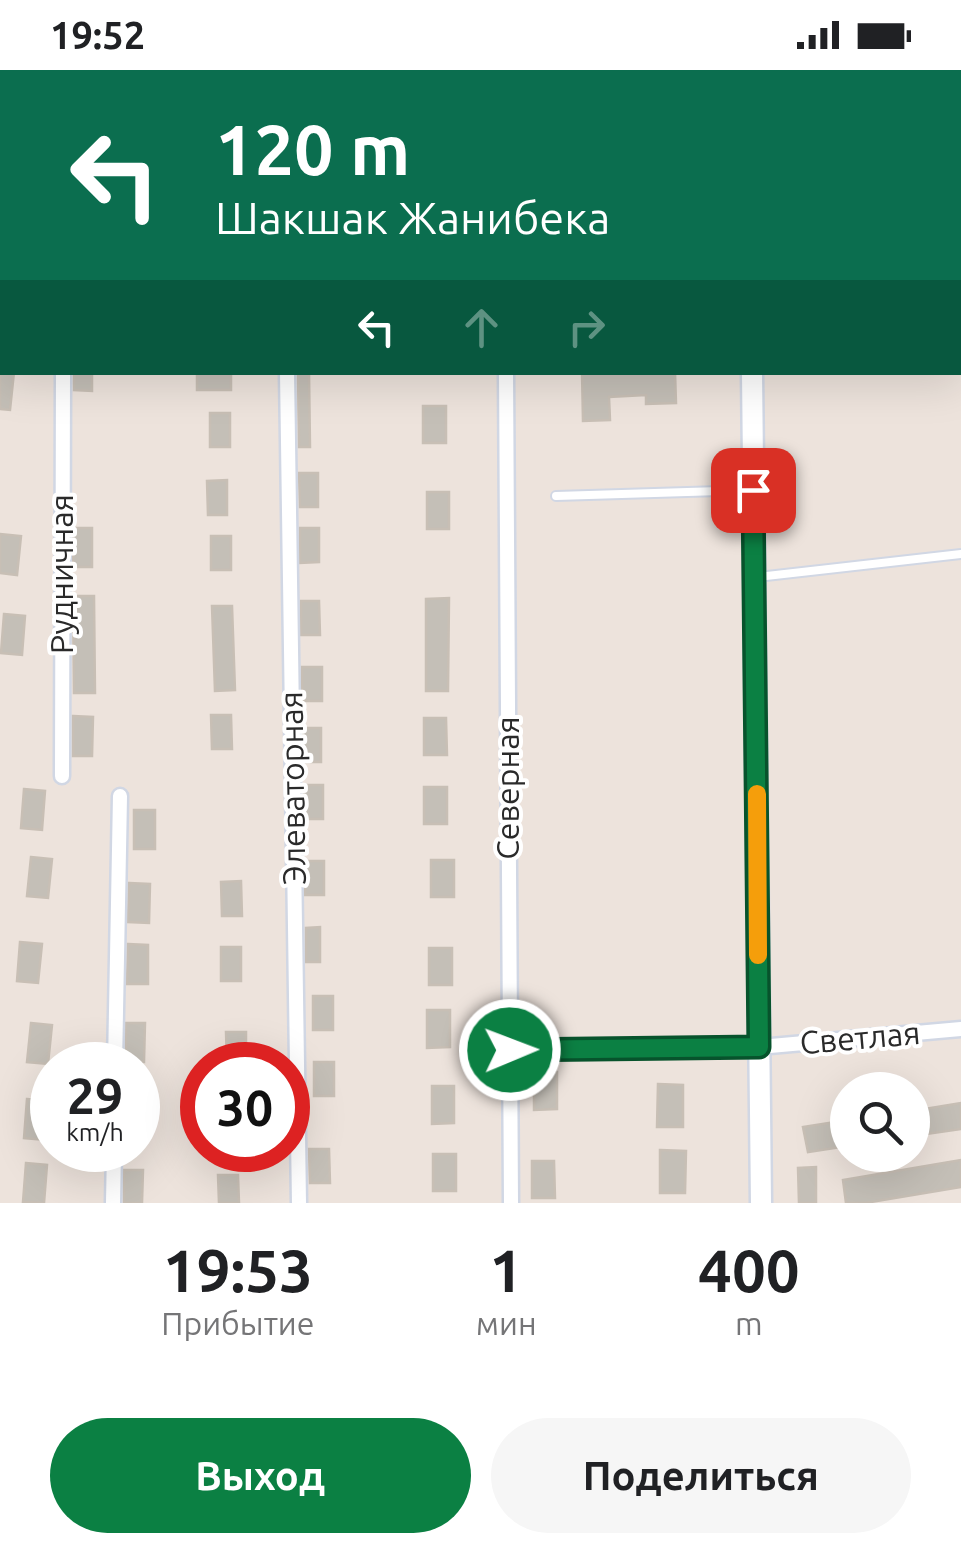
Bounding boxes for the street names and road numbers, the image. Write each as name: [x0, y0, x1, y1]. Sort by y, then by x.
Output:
street label: Рудничная: [43, 494, 79, 654]
street label: Элеваторная: [272, 691, 312, 885]
street label: Северная: [489, 716, 525, 860]
street label: Светлая: [798, 1014, 922, 1060]

